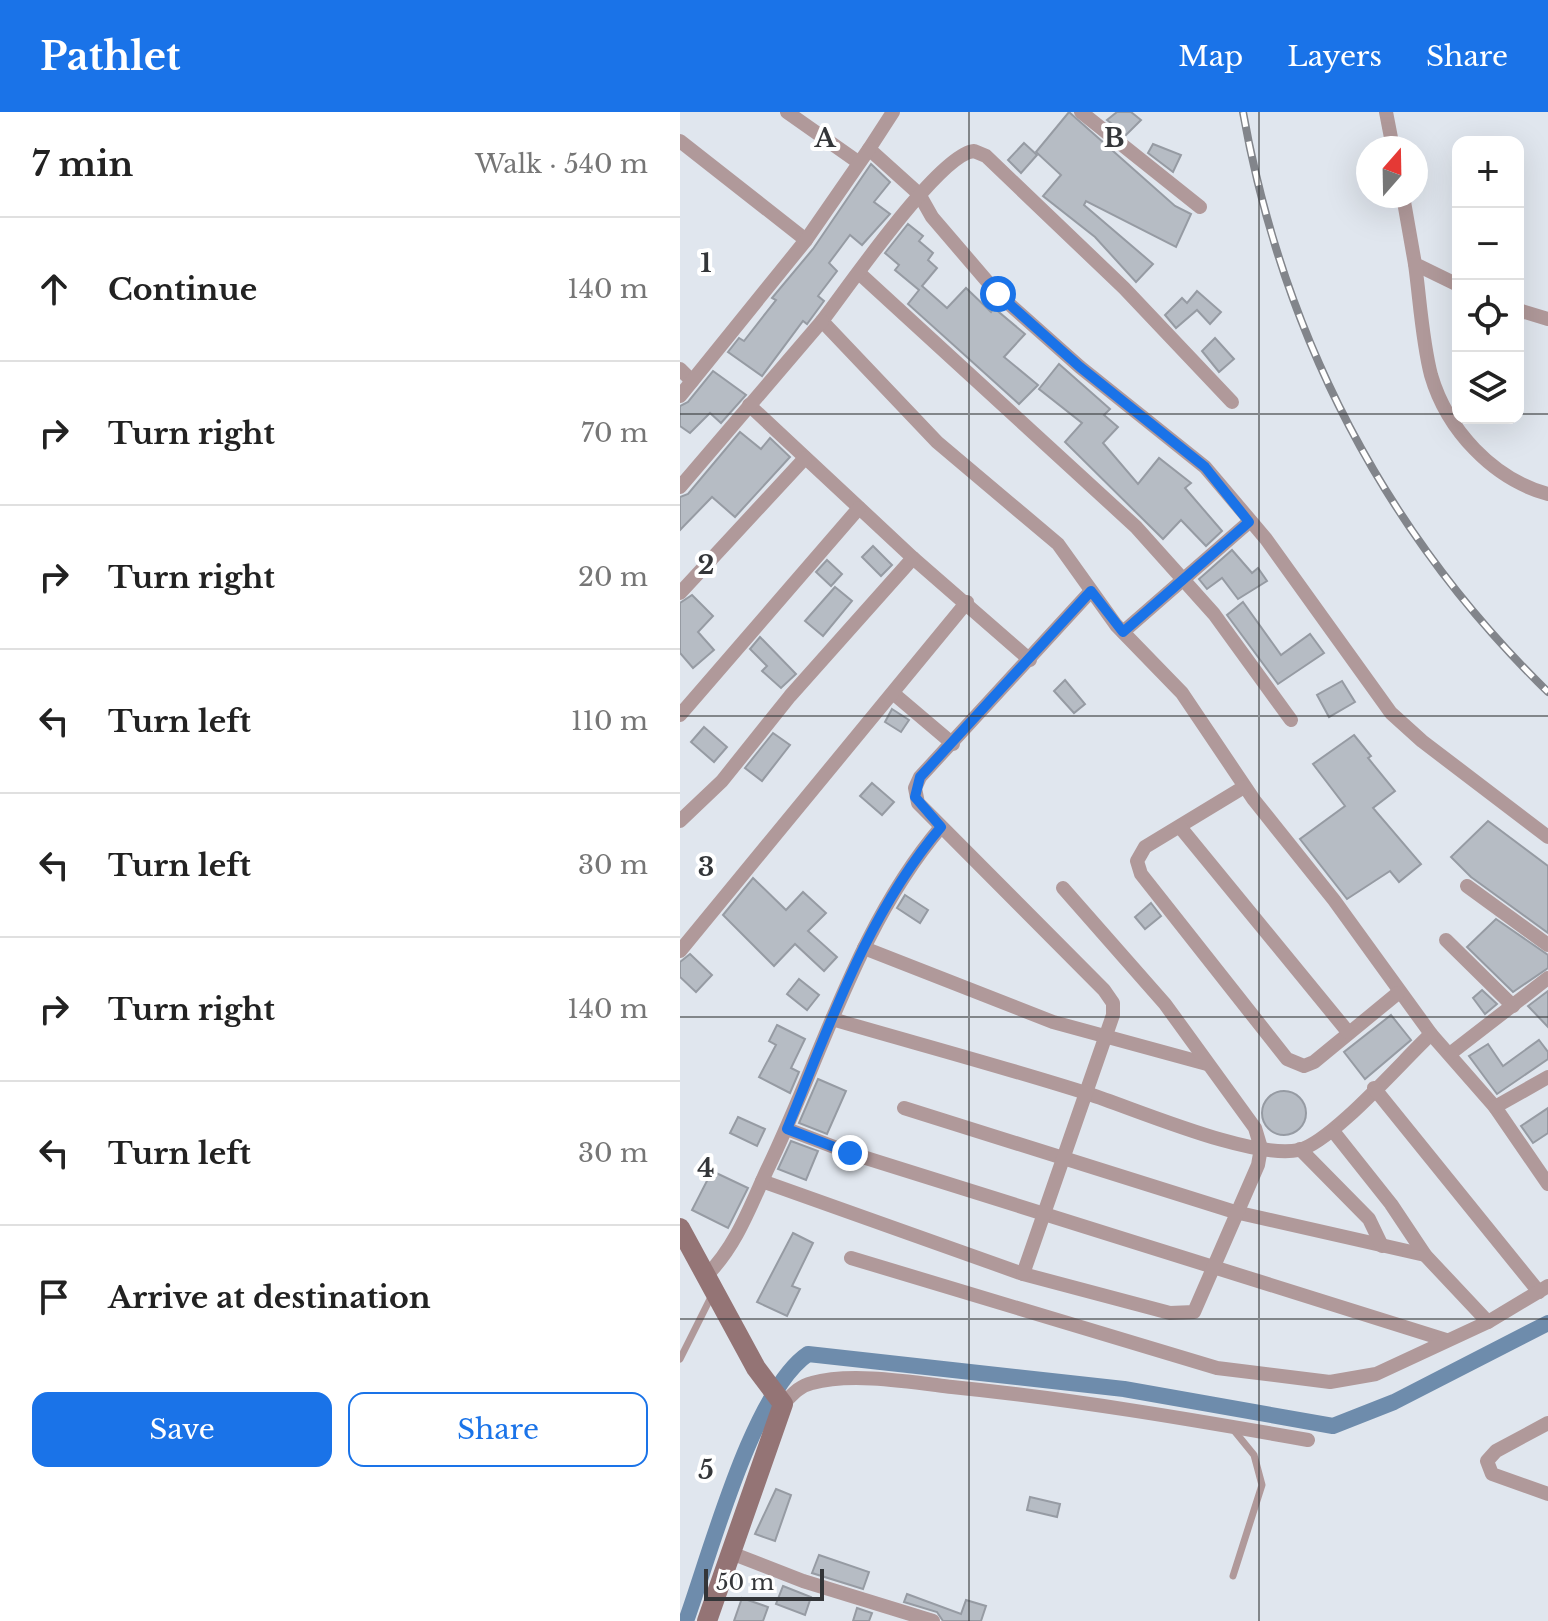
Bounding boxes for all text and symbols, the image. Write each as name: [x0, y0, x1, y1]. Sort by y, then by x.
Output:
text: Pathlet: [40, 33, 181, 80]
text: Map: [1178, 39, 1243, 74]
text: Layers: [1287, 39, 1382, 74]
text: Share: [1426, 39, 1508, 74]
text: A: [813, 122, 836, 154]
text: B: [1104, 122, 1124, 154]
north arrow: [1356, 136, 1428, 208]
map controls: [1452, 136, 1524, 424]
button: +: [1452, 136, 1524, 208]
text: 7 min: [32, 143, 133, 185]
text: Walk · 540 m: [475, 148, 648, 180]
button: −: [1452, 208, 1524, 280]
text: 1: [700, 247, 712, 279]
icon: ahead: [32, 267, 76, 311]
text: Continue: [108, 271, 257, 308]
text: 140 m: [567, 273, 648, 305]
route start: [980, 276, 1016, 312]
button: locate: [1452, 280, 1524, 352]
button: layers: [1452, 352, 1524, 424]
icon: right: [32, 411, 76, 455]
text: Turn right: [108, 415, 275, 452]
text: 70 m: [581, 417, 648, 449]
text: 2: [698, 549, 714, 581]
icon: right: [32, 555, 76, 599]
text: Turn right: [108, 559, 275, 596]
text: 20 m: [578, 561, 648, 593]
icon: left: [32, 699, 76, 743]
text: Turn left: [108, 703, 251, 740]
text: 110 m: [571, 705, 648, 737]
icon: left: [32, 843, 76, 887]
text: Turn left: [108, 847, 251, 884]
text: 30 m: [578, 849, 648, 881]
text: 3: [698, 851, 714, 883]
icon: right: [32, 987, 76, 1031]
text: Turn right: [108, 991, 275, 1028]
text: 140 m: [567, 993, 648, 1025]
icon: left: [32, 1131, 76, 1175]
text: Turn left: [108, 1135, 251, 1172]
route end: [832, 1135, 868, 1171]
text: 30 m: [578, 1137, 648, 1169]
text: 4: [697, 1152, 715, 1184]
icon: arrive: [32, 1275, 76, 1319]
text: Arrive at destination: [108, 1279, 431, 1316]
button: Save: [32, 1392, 332, 1467]
button: Share: [348, 1392, 648, 1467]
text: 5: [698, 1454, 714, 1486]
scale bar: [704, 1565, 824, 1601]
text: 50 m: [716, 1569, 774, 1596]

